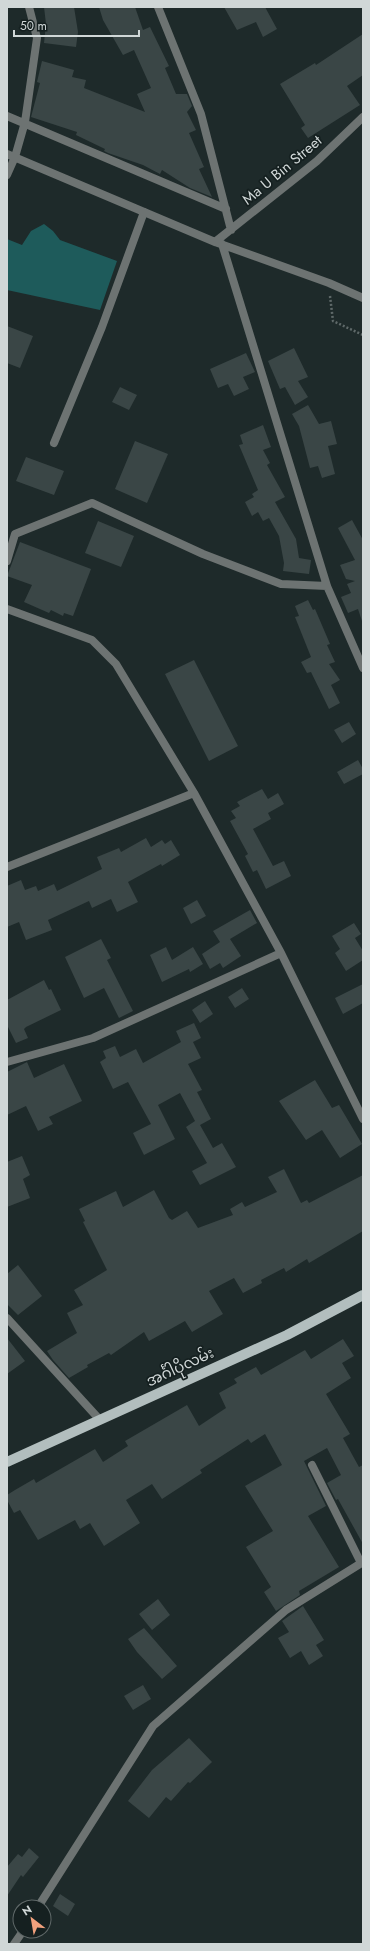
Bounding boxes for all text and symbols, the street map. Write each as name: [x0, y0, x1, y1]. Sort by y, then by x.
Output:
scale bar: [14, 12, 139, 38]
text: 50 m: [20, 17, 47, 35]
street label: Ma U Bin Street: [237, 130, 327, 210]
street label: အင်္ဂါပိုလမ်း: [143, 1342, 218, 1393]
north arrow: [12, 1899, 52, 1939]
text: N: [19, 1901, 35, 1920]

